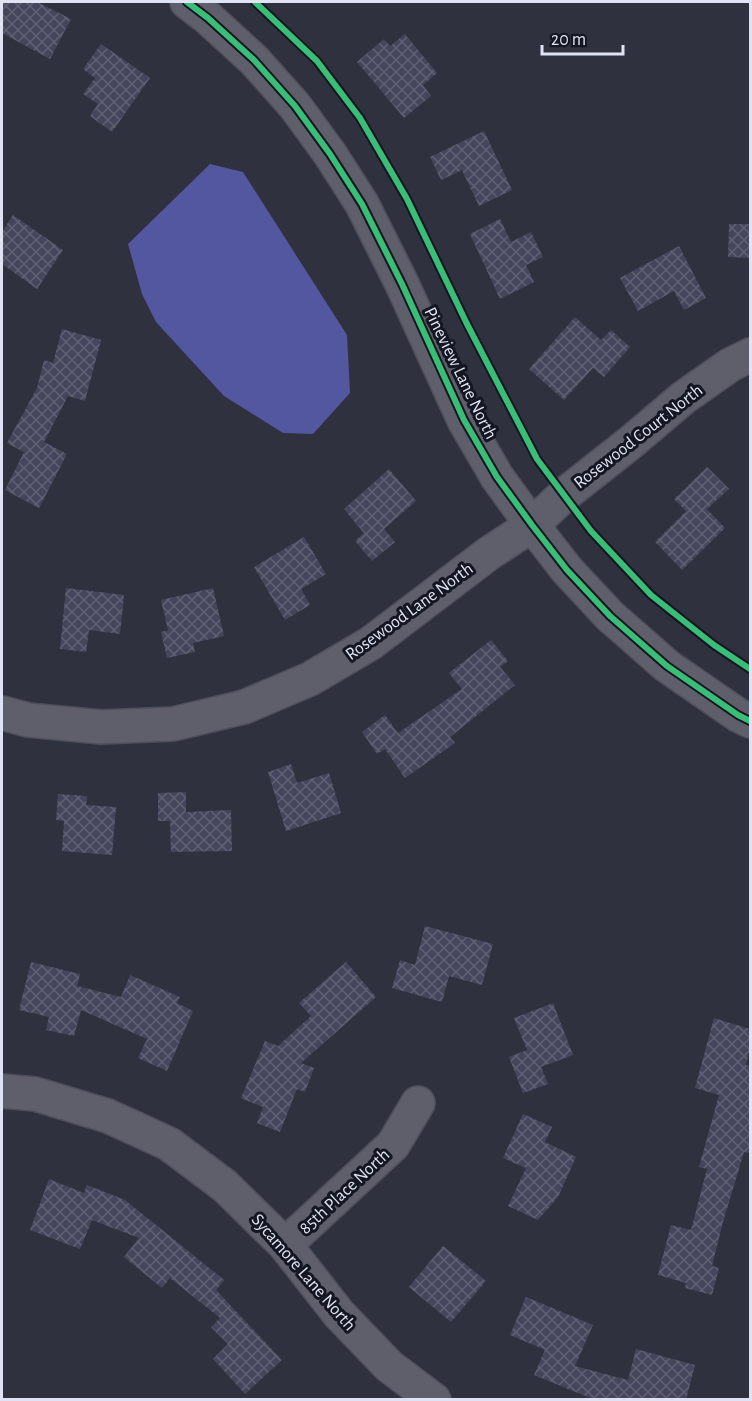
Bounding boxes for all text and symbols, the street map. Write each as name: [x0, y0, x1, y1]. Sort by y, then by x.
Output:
scale bar: [542, 18, 623, 56]
text: 20 m: [551, 31, 586, 49]
street label: Pineview Lane North: [420, 305, 500, 442]
street label: Rosewood Court North: [571, 381, 706, 492]
street label: Rosewood Lane North: [343, 560, 477, 664]
street label: 85th Place North: [296, 1146, 393, 1238]
street label: Sycamore Lane North: [248, 1211, 359, 1335]

